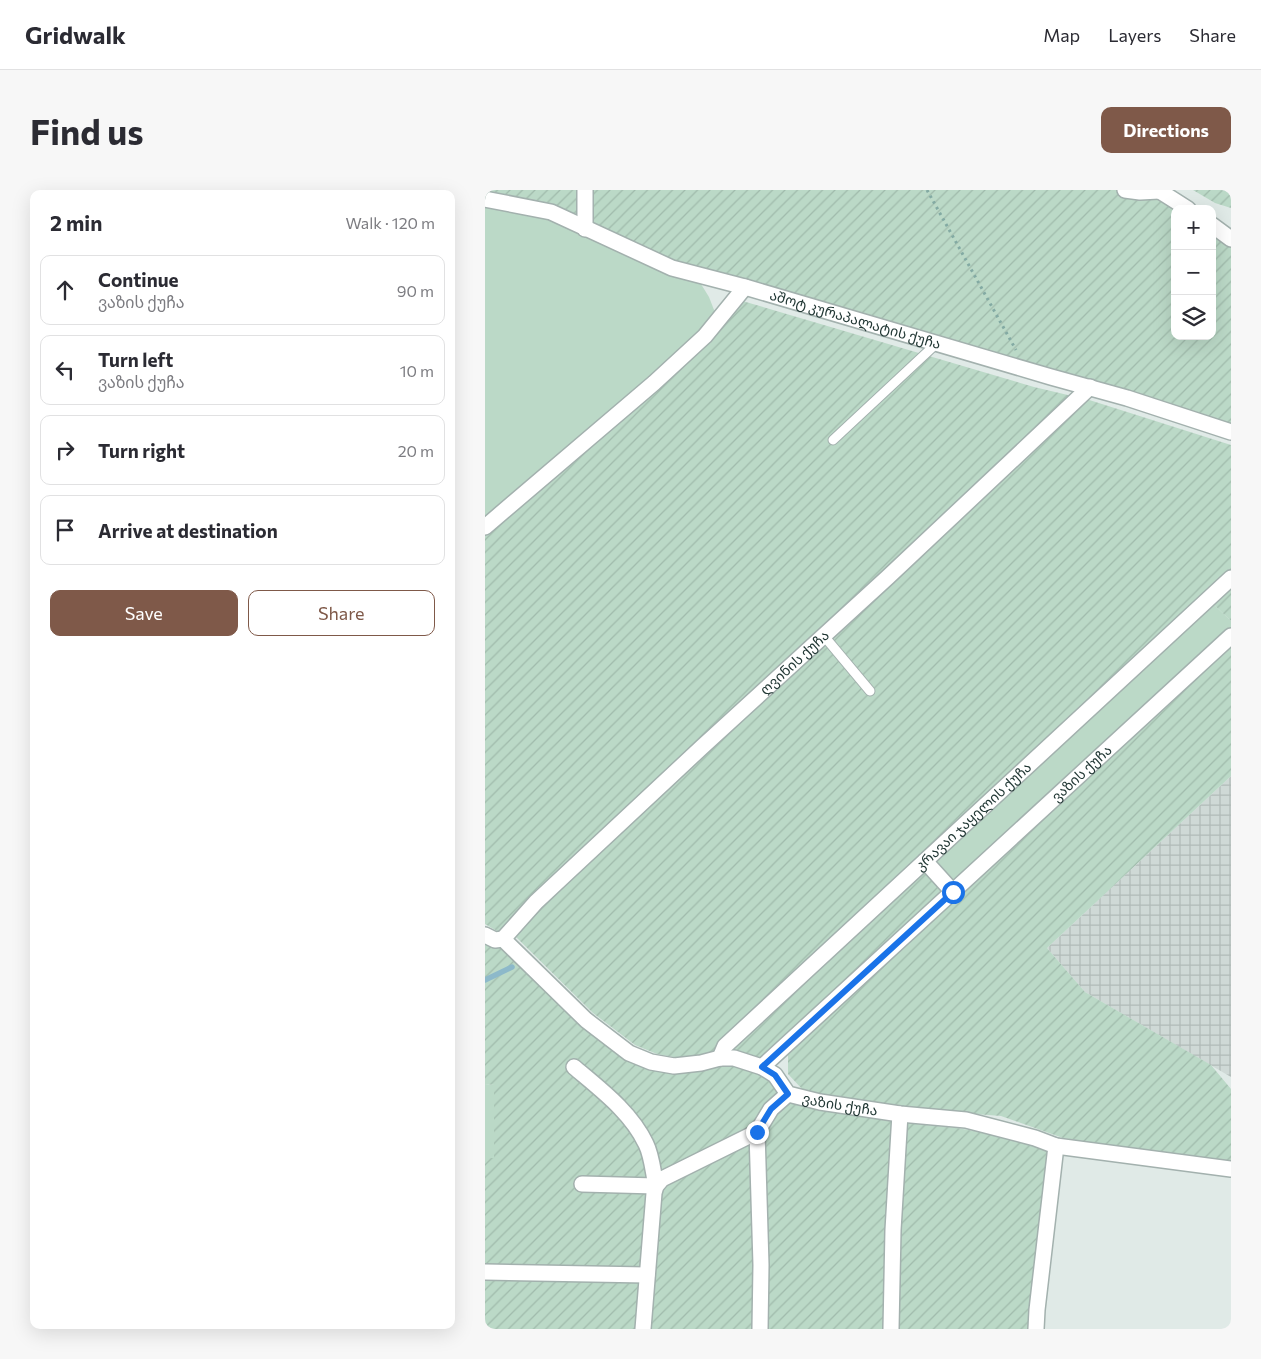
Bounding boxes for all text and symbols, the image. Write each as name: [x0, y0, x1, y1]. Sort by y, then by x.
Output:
text: Gridwalk: [25, 20, 126, 49]
text: Map: [1043, 24, 1080, 46]
text: Layers: [1108, 24, 1161, 46]
text: Share: [1189, 24, 1236, 46]
button: Directions: [1101, 107, 1231, 153]
text: Find us: [30, 109, 144, 152]
map controls: [1171, 205, 1216, 340]
button: +: [1171, 205, 1216, 250]
text: 2 min: [50, 210, 102, 235]
text: Walk · 120 m: [345, 213, 435, 232]
button: −: [1171, 250, 1216, 295]
text: Continue: [98, 268, 178, 291]
icon: ahead: [51, 276, 79, 304]
text: 90 m: [397, 281, 434, 300]
street label: აშოტ კურაპალატის ქუჩა: [768, 286, 943, 352]
text: ვაზის ქუჩა: [98, 292, 185, 311]
button: layers: [1171, 295, 1216, 340]
text: Turn left: [98, 348, 173, 371]
icon: left: [51, 356, 79, 384]
text: 10 m: [400, 361, 434, 380]
text: ვაზის ქუჩა: [98, 372, 185, 391]
icon: right: [51, 436, 79, 464]
text: Turn right: [98, 439, 185, 462]
text: 20 m: [398, 441, 434, 460]
icon: arrive: [51, 516, 79, 544]
text: Arrive at destination: [98, 519, 278, 542]
button: Save: [50, 590, 238, 636]
button: Share: [248, 590, 435, 636]
street label: ღვინის ქუჩა: [756, 626, 832, 699]
street label: ვაზის ქუჩა: [1048, 741, 1115, 806]
street label: კრავაი ჯაყელის ქუჩა: [911, 758, 1034, 875]
route start: [942, 881, 965, 904]
street label: ვაზის ქუჩა: [801, 1089, 879, 1119]
route end: [746, 1121, 769, 1144]

